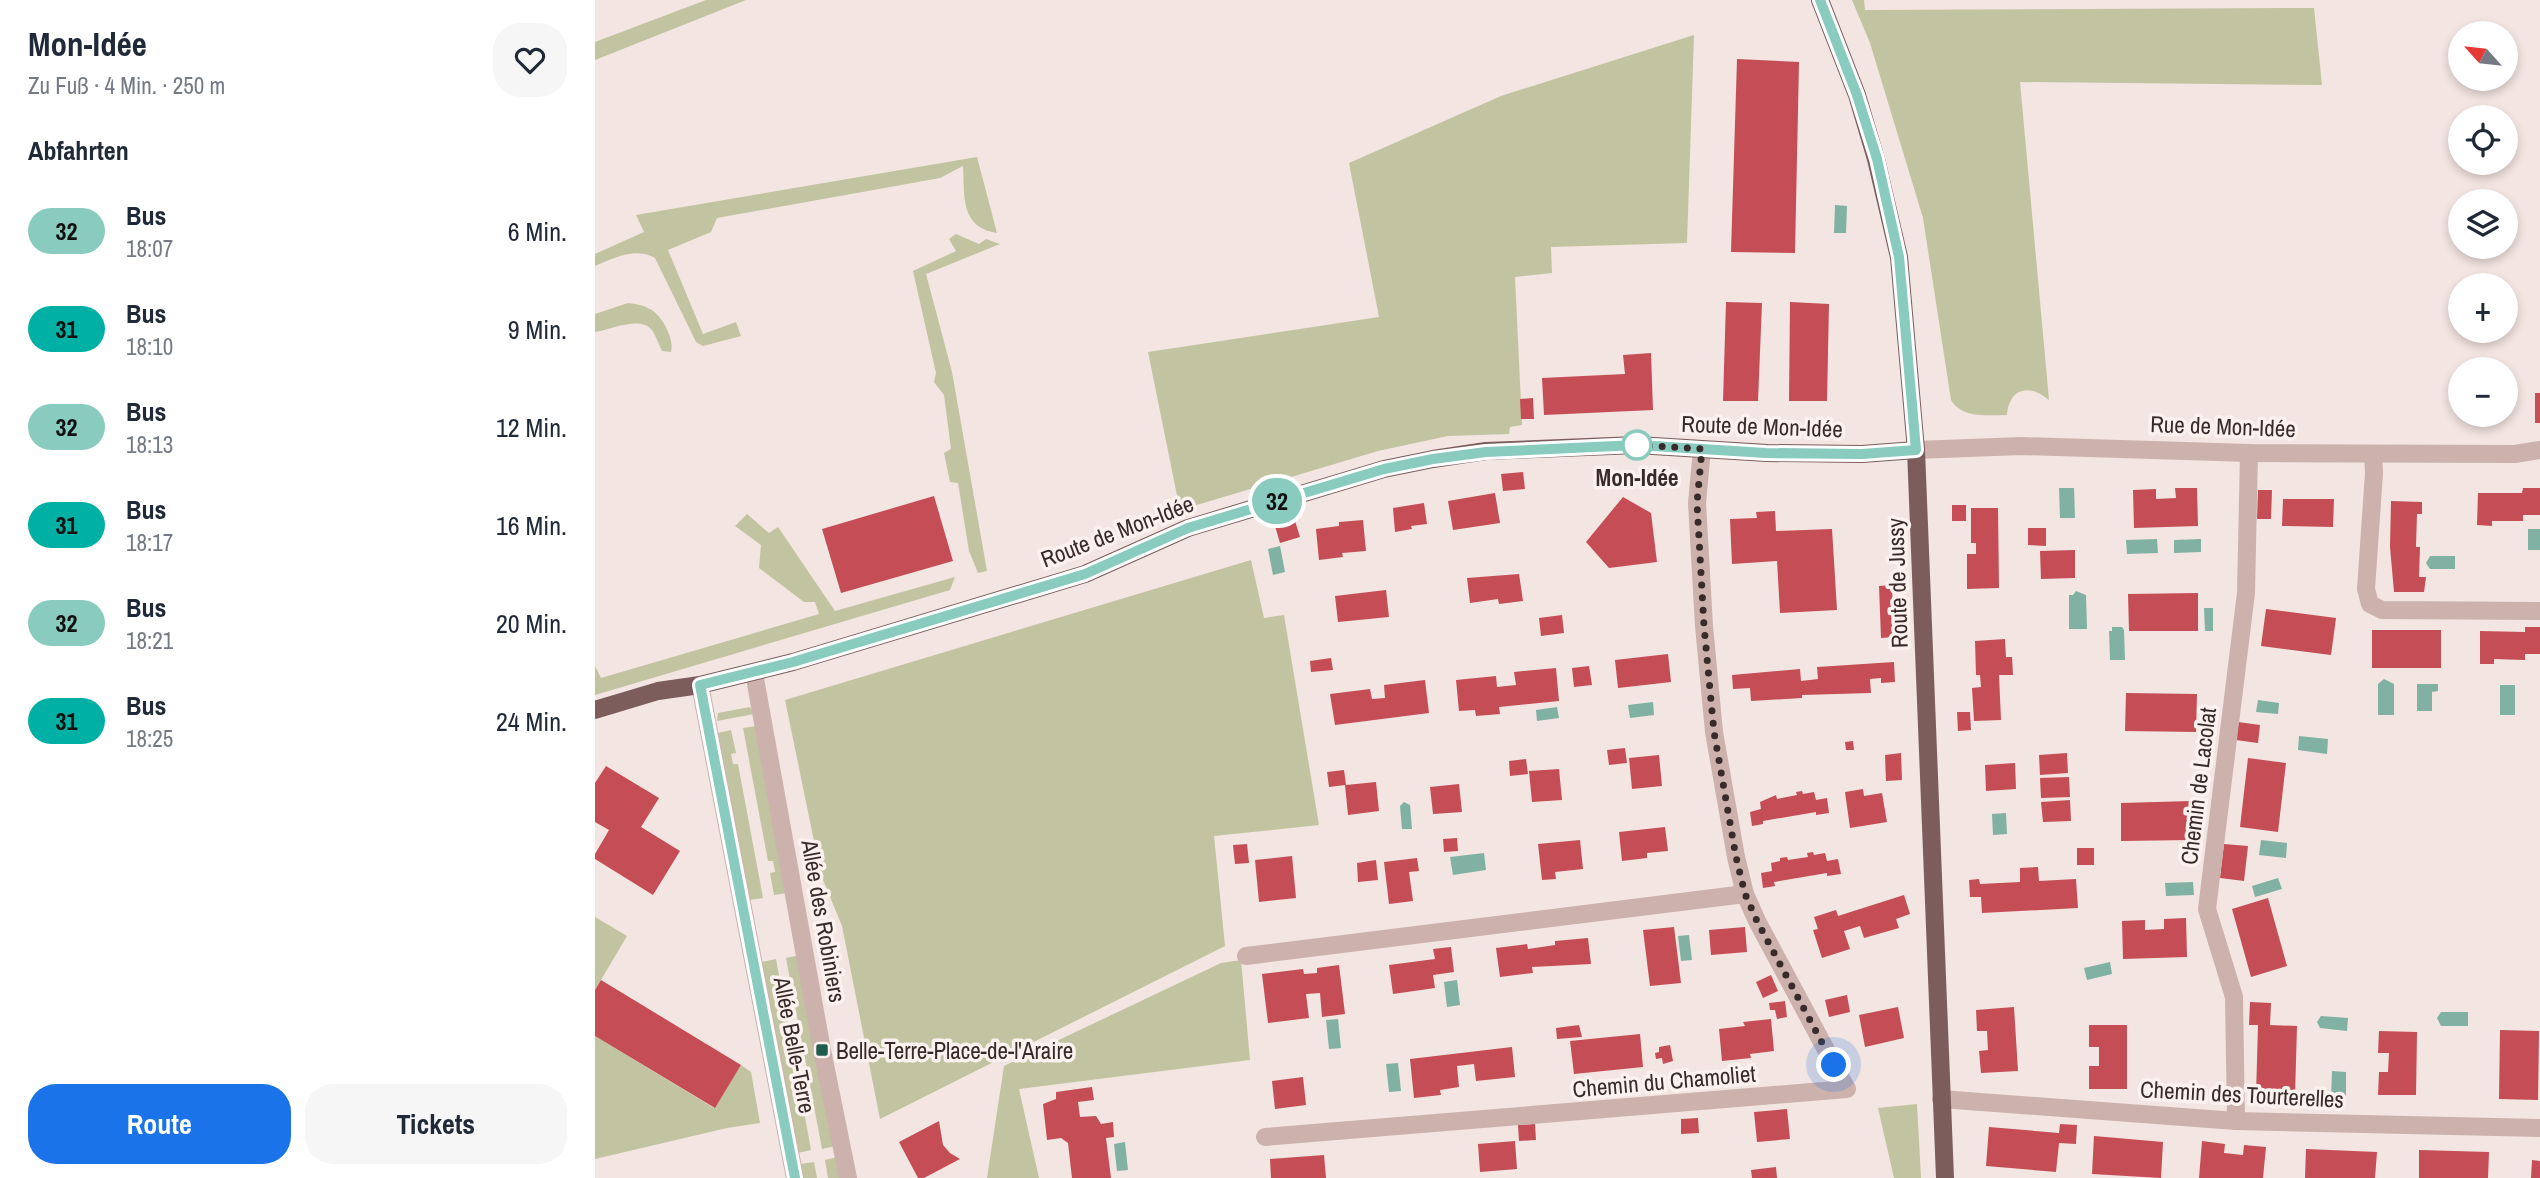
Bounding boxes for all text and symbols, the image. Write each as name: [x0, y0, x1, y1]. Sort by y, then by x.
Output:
north arrow: [2448, 21, 2518, 91]
map controls: [2448, 21, 2518, 427]
text: Mon-Idée: [28, 22, 147, 66]
button: heart: [493, 23, 567, 97]
text: Zu Fuß · 4 Min. · 250 m: [28, 70, 225, 101]
button: locate: [2448, 105, 2518, 175]
text: Abfahrten: [28, 133, 129, 168]
button: layers: [2448, 189, 2518, 259]
text: Bus: [126, 198, 166, 233]
text: 6 Min.: [508, 214, 567, 249]
text: 32: [56, 215, 77, 247]
text: 18:07: [126, 233, 173, 264]
button: +: [2448, 273, 2518, 343]
text: Bus: [126, 296, 166, 331]
text: 9 Min.: [508, 312, 567, 347]
text: 31: [56, 313, 77, 345]
text: 18:10: [126, 331, 173, 362]
button: −: [2448, 357, 2518, 427]
text: Bus: [126, 394, 166, 429]
street label: Route de Mon-Idée: [1681, 408, 1843, 444]
street label: Rue de Mon-Idée: [2150, 408, 2296, 444]
text: 12 Min.: [496, 410, 567, 445]
text: 32: [56, 411, 77, 443]
text: 18:13: [126, 429, 173, 460]
marker: Mon-Idée: [1622, 430, 1652, 460]
place label: Mon-Idée: [1596, 462, 1678, 493]
line badge: 32: [1245, 478, 1309, 524]
text: 32: [1266, 485, 1288, 517]
street label: Route de Mon-Idée: [1036, 488, 1198, 574]
text: Bus: [126, 492, 166, 527]
text: 16 Min.: [496, 508, 567, 543]
text: 31: [56, 509, 77, 541]
street label: Route de Jussy: [1879, 517, 1915, 649]
text: 18:17: [126, 527, 173, 558]
text: Bus: [126, 590, 166, 625]
text: 20 Min.: [496, 606, 567, 641]
text: 32: [56, 607, 77, 639]
text: 18:21: [126, 625, 173, 656]
text: Bus: [126, 688, 166, 723]
text: 24 Min.: [496, 704, 567, 739]
text: 31: [56, 705, 77, 737]
street label: Chemin de Lacolat: [2173, 706, 2223, 866]
text: 18:25: [126, 723, 173, 754]
street label: Allée des Robiniers: [794, 836, 854, 1005]
street label: Allée Belle-Terre: [766, 973, 823, 1116]
place label: Belle-Terre-Place-de-l'Araire: [836, 1035, 1073, 1066]
marker: Belle-Terre-Place-de-l'Araire: [814, 1042, 830, 1058]
your location: [1816, 1047, 1851, 1082]
street label: Chemin du Chamoliet: [1571, 1058, 1757, 1104]
street label: Chemin des Tourterelles: [2139, 1073, 2345, 1115]
button: Route: [28, 1084, 291, 1164]
button: Tickets: [305, 1084, 567, 1164]

